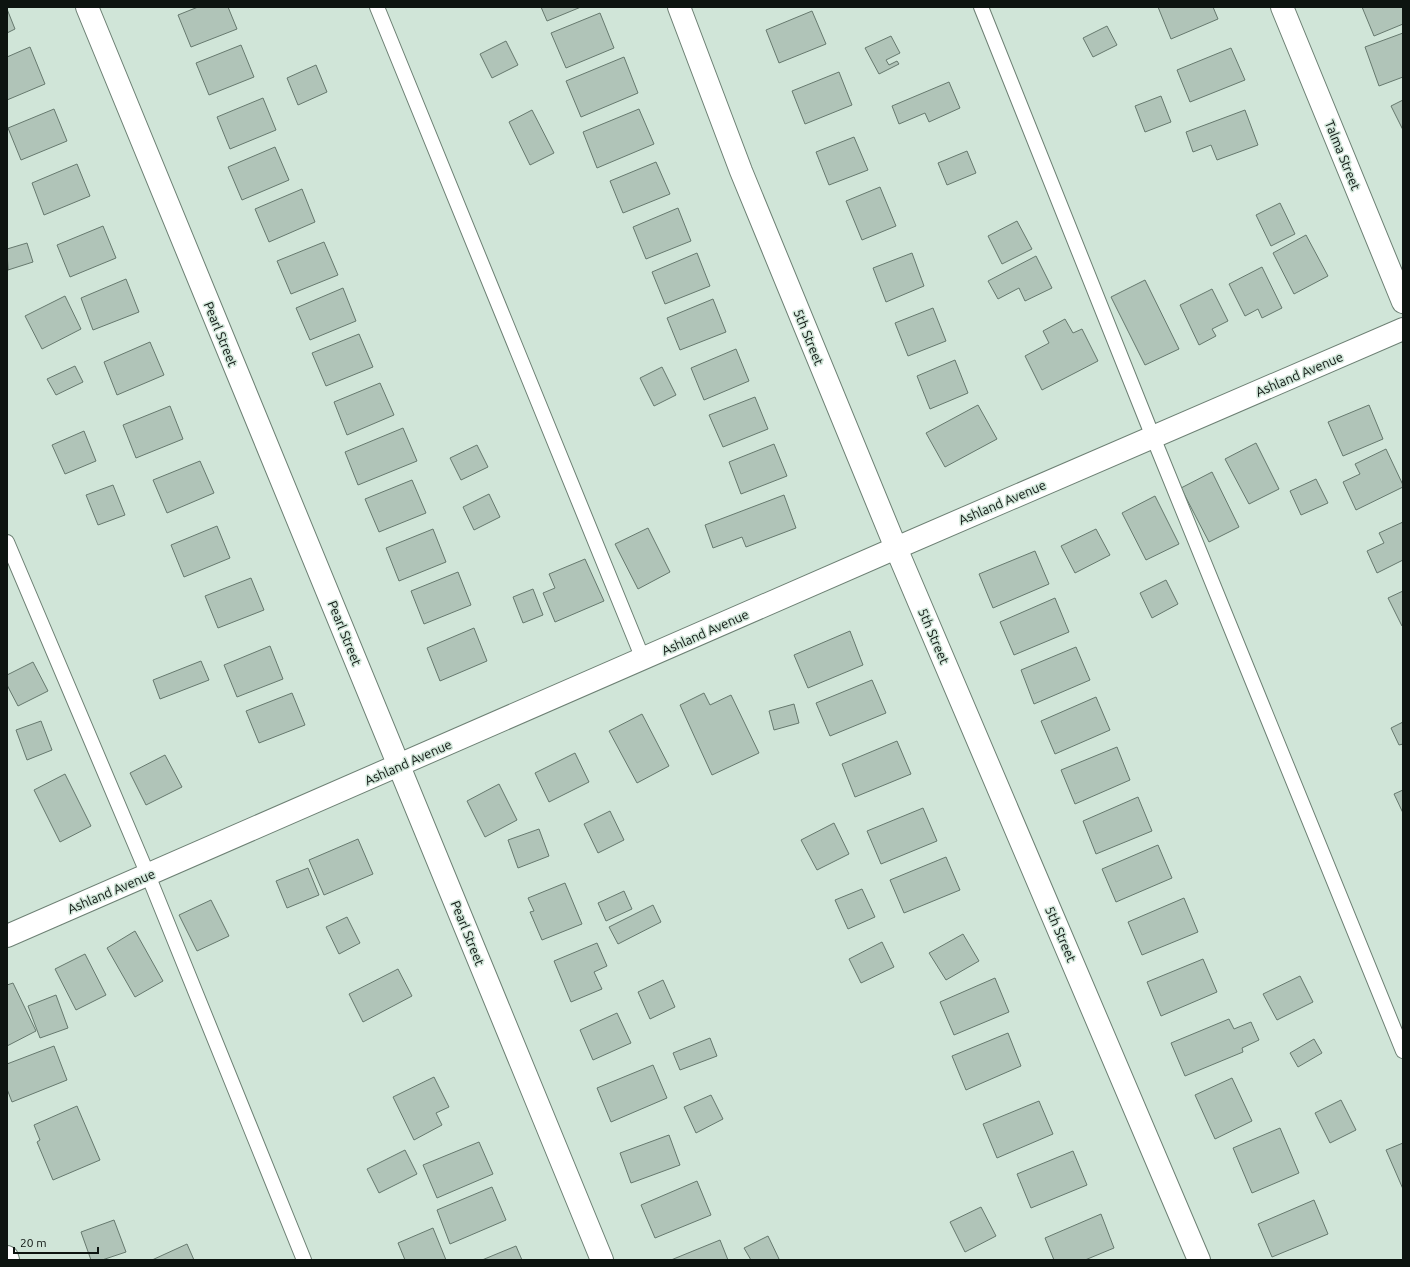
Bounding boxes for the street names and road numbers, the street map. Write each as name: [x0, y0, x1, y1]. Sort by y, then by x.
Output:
street label: Talma Street: [1323, 118, 1363, 192]
street label: Pearl Street: [202, 299, 240, 369]
street label: 5th Street: [791, 307, 827, 367]
street label: Ashland Avenue: [1253, 349, 1345, 399]
street label: Ashland Avenue: [956, 477, 1048, 527]
street label: Pearl Street: [326, 598, 364, 668]
street label: 5th Street: [916, 606, 952, 666]
street label: Ashland Avenue: [659, 607, 751, 657]
street label: Ashland Avenue: [362, 737, 454, 787]
street label: Ashland Avenue: [65, 866, 157, 916]
street label: Pearl Street: [449, 898, 487, 968]
street label: 5th Street: [1043, 904, 1079, 964]

